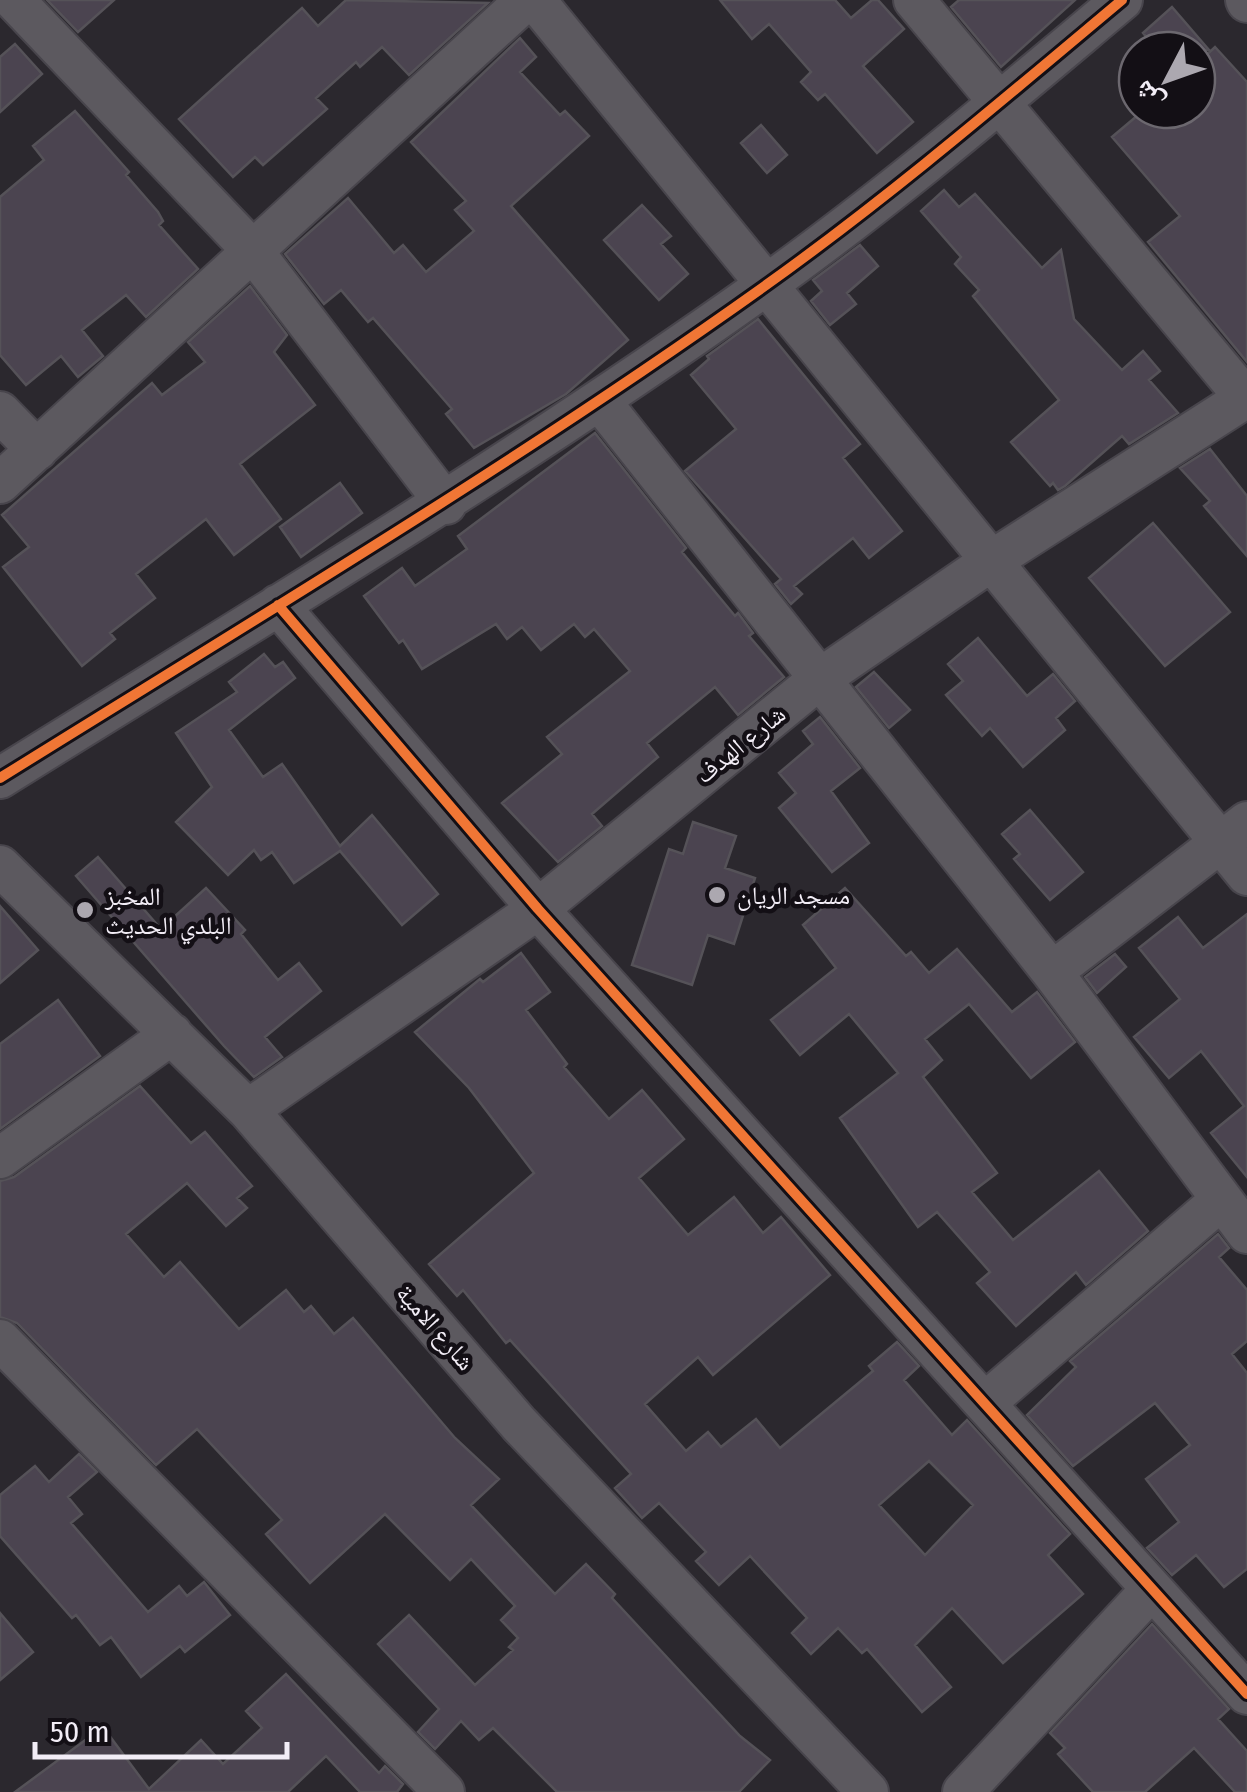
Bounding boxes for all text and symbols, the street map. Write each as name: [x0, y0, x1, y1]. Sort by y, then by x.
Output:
north arrow: [1117, 30, 1217, 130]
text: ش: [1126, 74, 1171, 118]
street label: شارع الهدف: [690, 699, 792, 790]
place label: مسجد الريان: [737, 881, 850, 911]
place label: المخبز البلدي الحديث: [104, 882, 232, 945]
marker: مسجد الريان: [706, 884, 728, 906]
marker: المخبز البلدي الحديث: [74, 899, 96, 921]
street label: شارع الامية: [390, 1279, 481, 1377]
scale bar: [35, 1697, 288, 1759]
text: 50 m: [50, 1714, 110, 1750]

